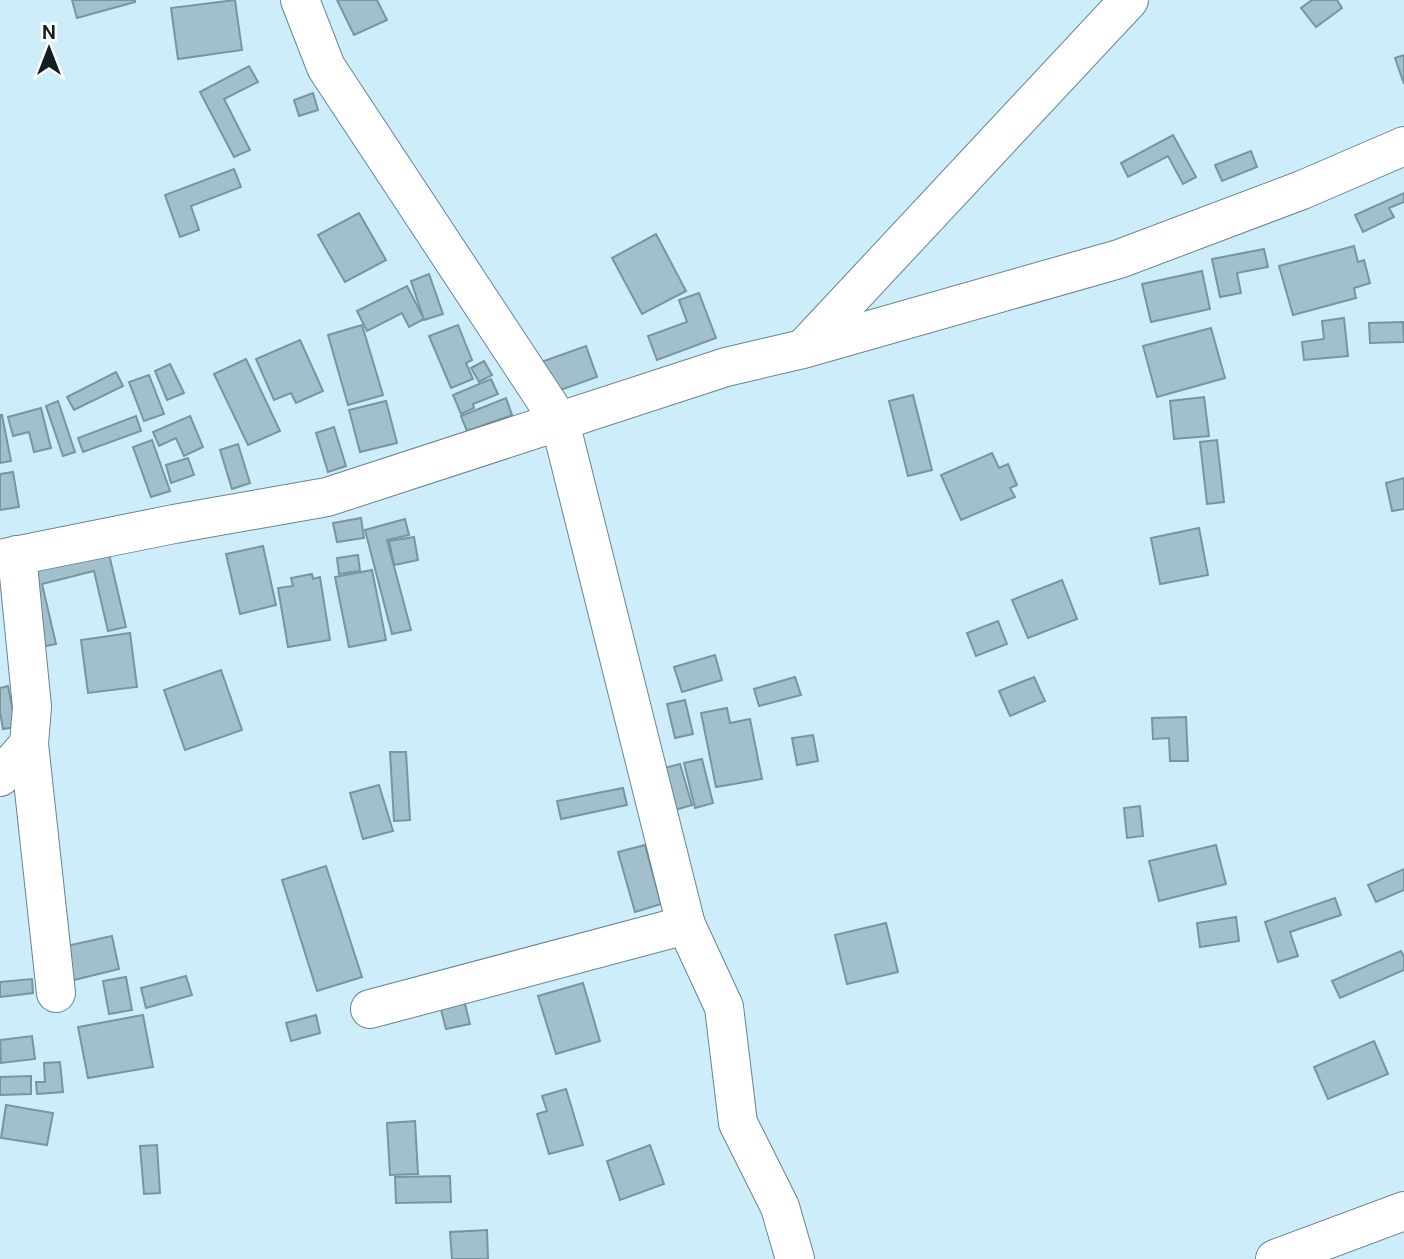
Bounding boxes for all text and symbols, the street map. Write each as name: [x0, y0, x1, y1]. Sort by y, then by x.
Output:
north arrow: [14, 14, 84, 84]
text: N: [42, 20, 56, 45]

